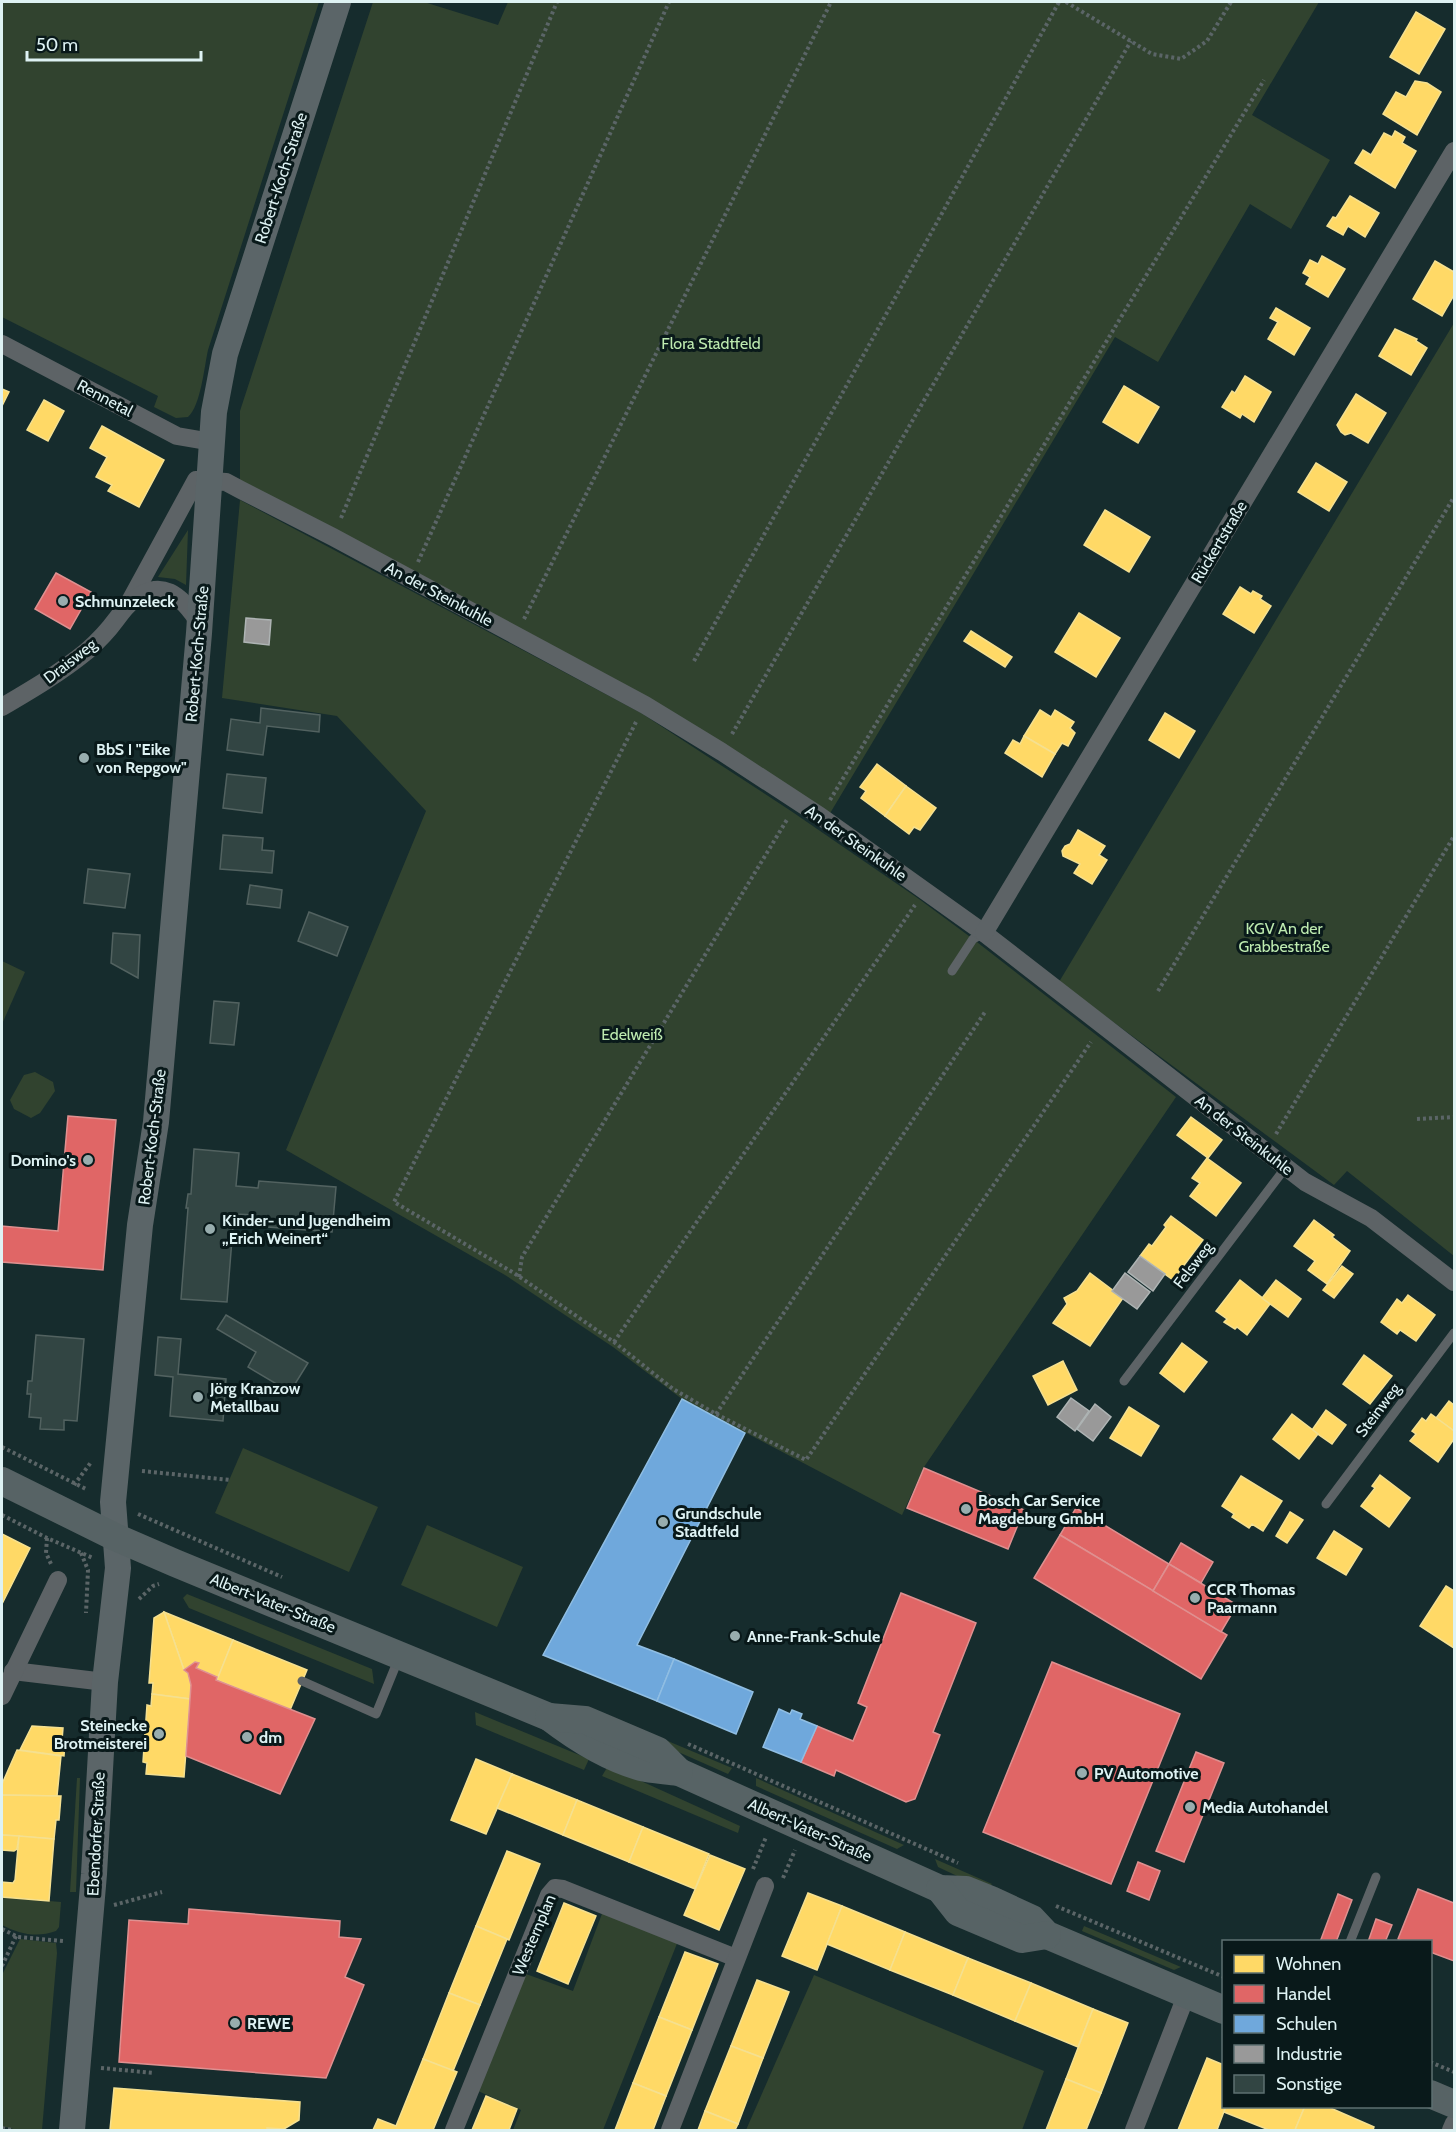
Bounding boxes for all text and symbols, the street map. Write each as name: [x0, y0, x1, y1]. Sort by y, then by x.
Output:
scale bar: [27, 24, 201, 62]
text: 50 m: [36, 34, 78, 56]
street label: Robert-Koch-Straße: [251, 110, 311, 246]
park label: Flora Stadtfeld: [661, 334, 761, 353]
street label: Rennetal: [74, 375, 136, 421]
street label: Rückertstraße: [1187, 497, 1251, 587]
street label: An der Steinkuhle: [382, 558, 496, 630]
street label: Robert-Koch-Straße: [182, 585, 212, 723]
place label: Schmunzeleck: [75, 592, 175, 611]
marker: Schmunzeleck: [56, 594, 70, 608]
street label: Draisweg: [40, 634, 101, 688]
place label: BbS I "Eike von Repgow": [96, 740, 187, 777]
marker: BbS I "Eike von Repgow": [77, 751, 91, 765]
street label: An der Steinkuhle: [802, 801, 910, 885]
park label: KGV An der Grabbestraße: [1238, 919, 1330, 956]
park label: Edelweiß: [601, 1025, 663, 1044]
street label: Robert-Koch-Straße: [134, 1068, 170, 1206]
street label: An der Steinkuhle: [1191, 1091, 1297, 1179]
place label: Domino's: [11, 1151, 76, 1170]
marker: Domino's: [81, 1153, 95, 1167]
place label: Kinder- und Jugendheim „Erich Weinert“: [222, 1211, 391, 1248]
marker: Kinder- und Jugendheim „Erich Weinert“: [203, 1222, 217, 1236]
street label: Felsweg: [1169, 1237, 1217, 1292]
street label: Steinweg: [1352, 1378, 1405, 1441]
place label: Jörg Kranzow Metallbau: [209, 1379, 301, 1416]
marker: Jörg Kranzow Metallbau: [191, 1390, 205, 1404]
place label: Bosch Car Service Magdeburg GmbH: [978, 1491, 1104, 1528]
marker: Bosch Car Service Magdeburg GmbH: [959, 1502, 973, 1516]
place label: Grundschule Stadtfeld: [675, 1504, 762, 1541]
marker: Grundschule Stadtfeld: [656, 1515, 670, 1529]
street label: Albert-Vater-Straße: [208, 1569, 338, 1637]
place label: CCR Thomas Paarmann: [1207, 1580, 1296, 1617]
marker: CCR Thomas Paarmann: [1188, 1591, 1202, 1605]
place label: Anne-Frank-Schule: [747, 1627, 880, 1646]
marker: Anne-Frank-Schule: [728, 1629, 742, 1643]
place label: Steinecke Brotmeisterei: [54, 1716, 147, 1753]
marker: Steinecke Brotmeisterei: [152, 1727, 166, 1741]
place label: dm: [259, 1728, 282, 1747]
marker: dm: [240, 1730, 254, 1744]
place label: PV Automotive: [1094, 1764, 1199, 1783]
marker: PV Automotive: [1075, 1766, 1089, 1780]
street label: Ebendorfer Straße: [83, 1772, 109, 1896]
street label: Albert-Vater-Straße: [745, 1794, 875, 1866]
place label: Media Autohandel: [1202, 1798, 1328, 1817]
marker: Media Autohandel: [1183, 1800, 1197, 1814]
street label: Westernplan: [508, 1892, 560, 1978]
legend: [1222, 1940, 1432, 2108]
text: Wohnen: [1276, 1953, 1341, 1975]
text: Handel: [1276, 1983, 1331, 2005]
text: Schulen: [1276, 2013, 1337, 2035]
place label: REWE: [247, 2014, 291, 2033]
marker: REWE: [228, 2016, 242, 2030]
text: Industrie: [1276, 2043, 1342, 2065]
text: Sonstige: [1276, 2073, 1342, 2095]

